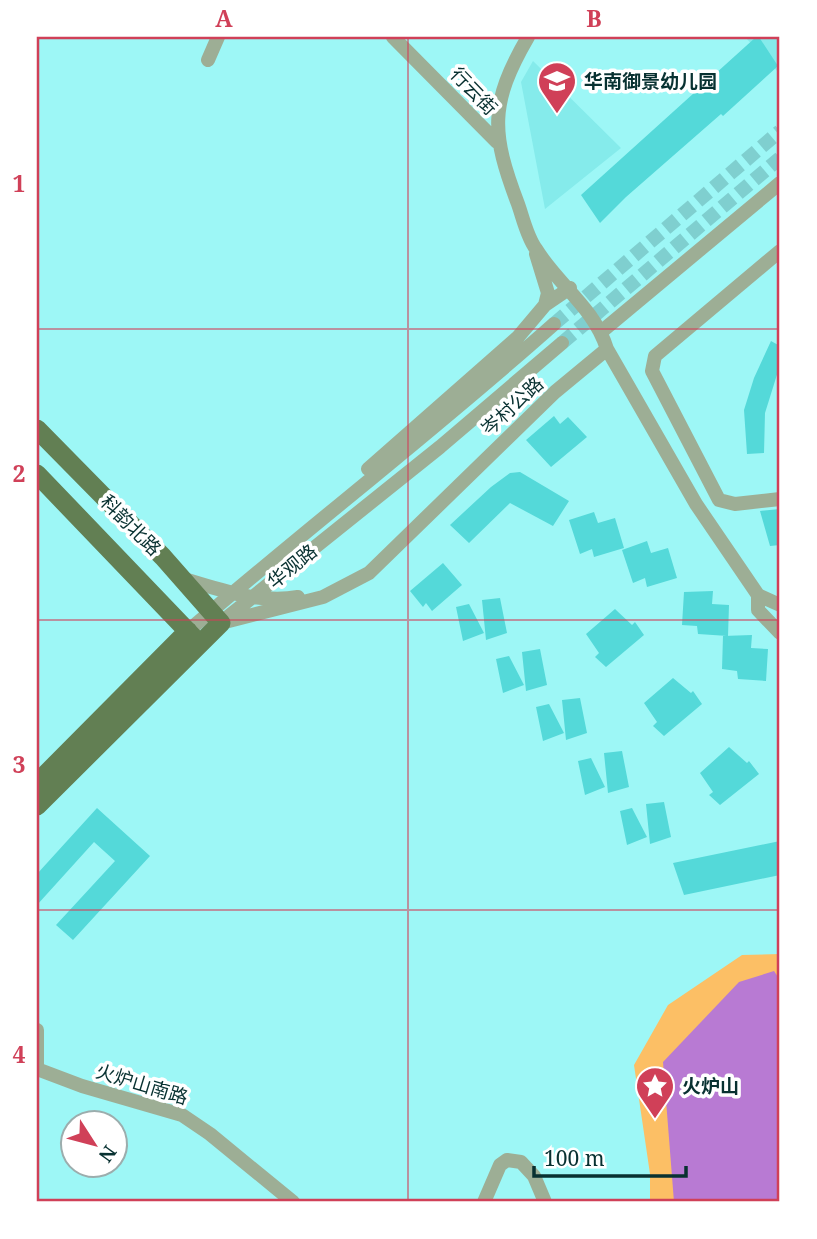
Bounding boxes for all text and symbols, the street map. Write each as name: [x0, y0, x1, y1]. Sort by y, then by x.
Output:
text: A: [215, 2, 233, 34]
text: B: [586, 2, 602, 34]
school or university icon: 华南御景幼儿园: [536, 60, 578, 115]
street label: 行云街: [445, 61, 503, 121]
place label: 华南御景幼儿园: [584, 68, 717, 94]
text: 1: [13, 167, 26, 199]
street label: 岑村公路: [475, 371, 549, 441]
text: 2: [13, 457, 26, 489]
street label: 科韵北路: [95, 489, 167, 561]
street label: 华观路: [262, 538, 322, 594]
text: 3: [13, 748, 26, 780]
text: 4: [13, 1038, 26, 1070]
street label: 火炉山南路: [93, 1058, 191, 1110]
place icon: 火炉山: [634, 1065, 676, 1120]
place label: 火炉山: [682, 1073, 739, 1099]
north arrow: [60, 1110, 130, 1180]
scale bar: [534, 1134, 686, 1178]
text: N: [93, 1140, 123, 1168]
text: 100 m: [544, 1144, 605, 1172]

